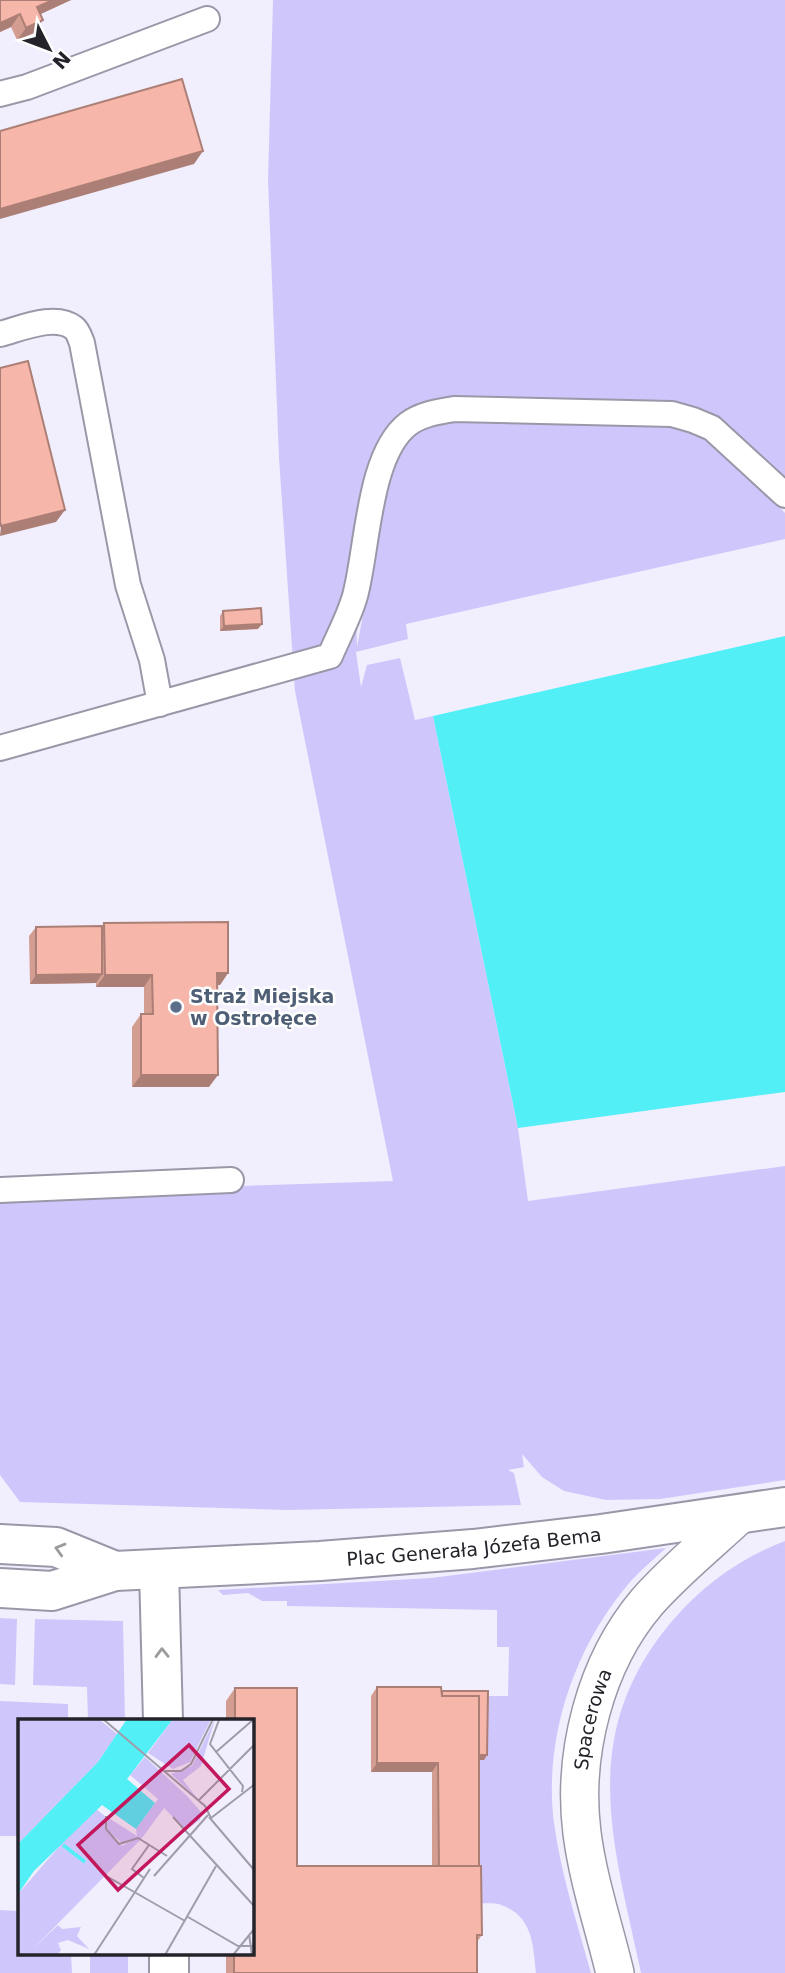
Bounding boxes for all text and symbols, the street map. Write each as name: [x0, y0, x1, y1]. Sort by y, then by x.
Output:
north arrow: [14, 14, 84, 84]
text: N: [48, 47, 75, 74]
place label: Straż Miejska w Ostrołęce: [190, 985, 334, 1029]
marker: Straż Miejska w Ostrołęce: [168, 999, 184, 1015]
street label: Plac Generała Józefa Bema: [346, 1523, 602, 1570]
one-way arrow: [54, 1543, 66, 1558]
one-way arrow: [154, 1647, 169, 1658]
street label: Spacerowa: [570, 1665, 616, 1771]
inset map: [18, 1719, 254, 1955]

